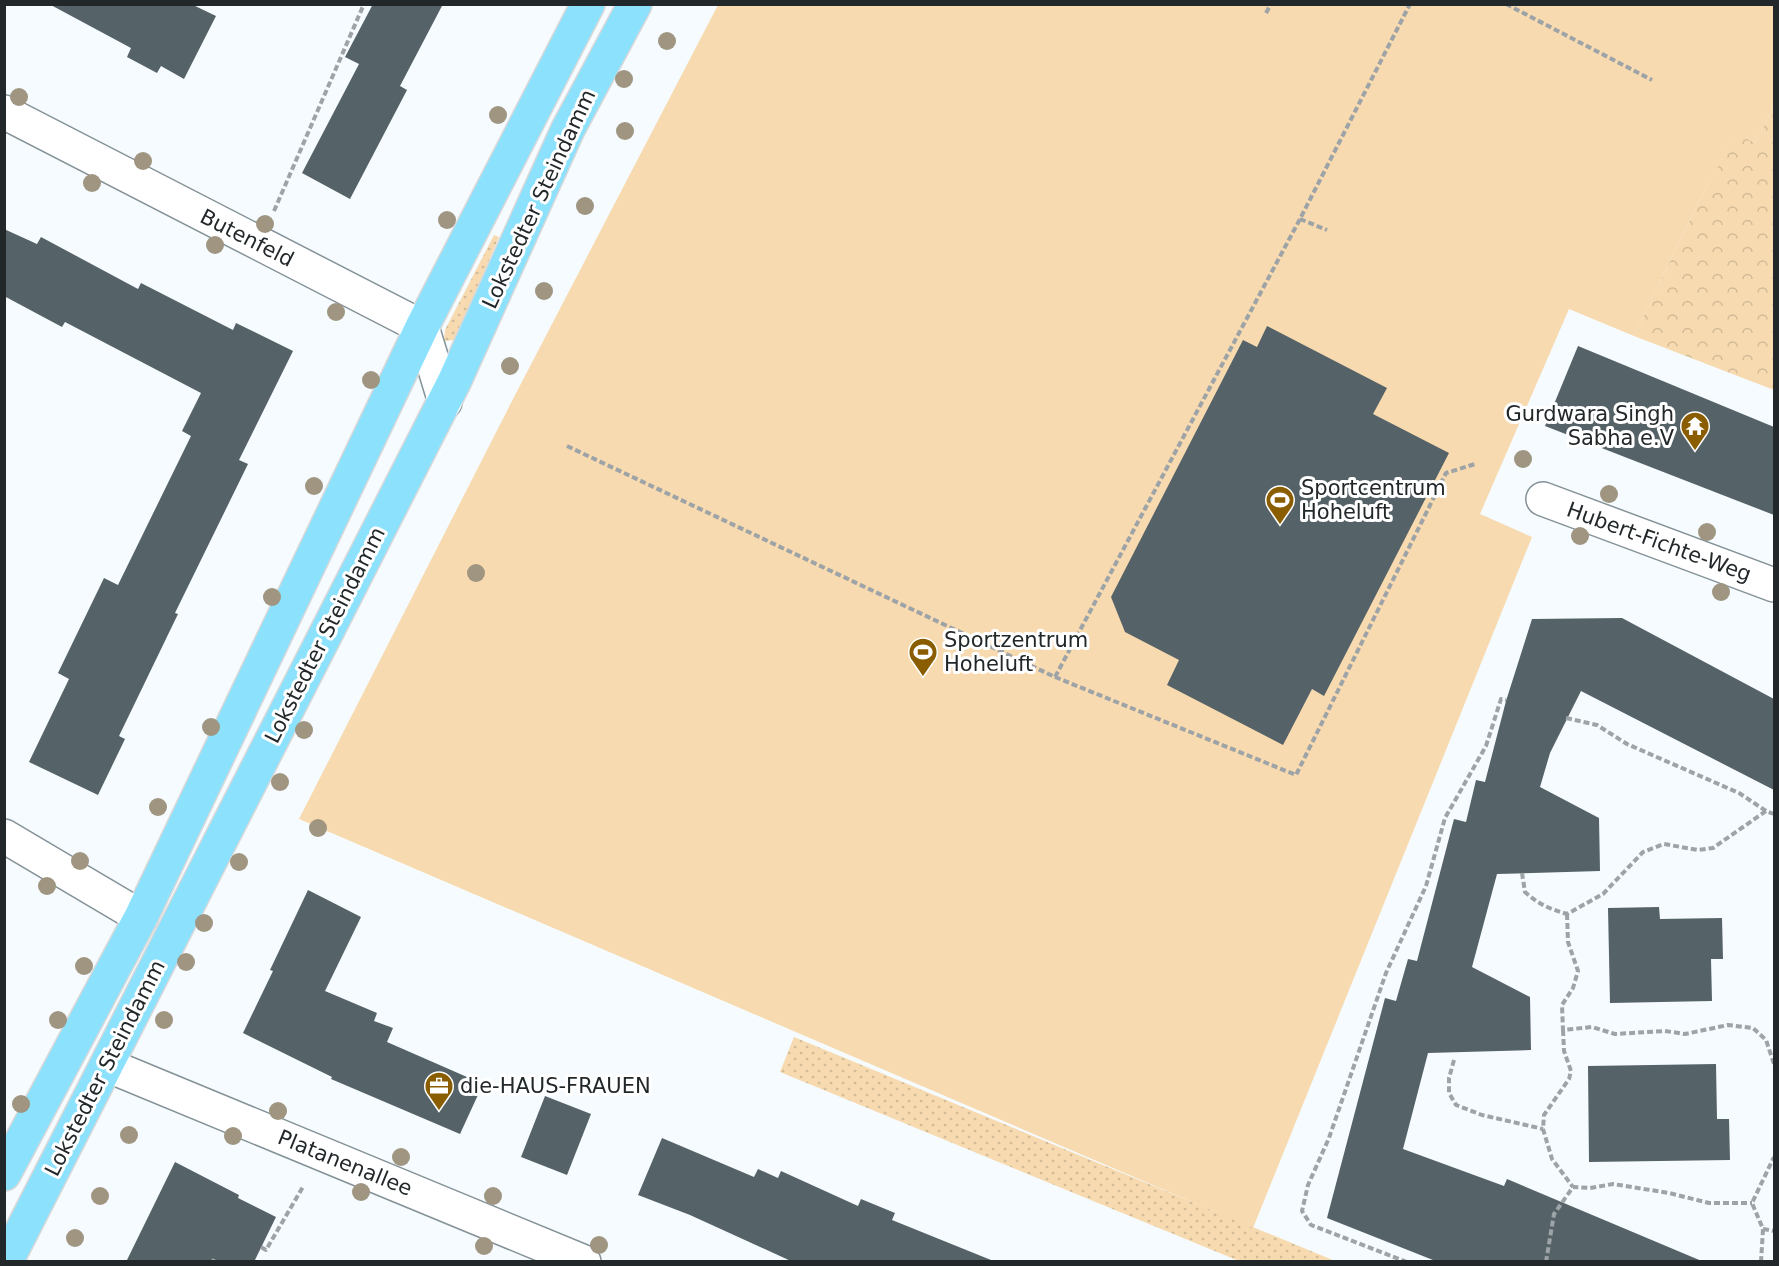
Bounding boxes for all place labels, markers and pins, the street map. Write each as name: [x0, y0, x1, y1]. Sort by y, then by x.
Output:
place label: Gurdwara Singh Sabha e.V: [1505, 402, 1675, 450]
temple icon: Gurdwara Singh Sabha e.V: [1679, 410, 1711, 452]
place label: Sportcentrum Hoheluft: [1301, 476, 1446, 524]
sports icon: Sportcentrum Hoheluft: [1264, 484, 1296, 526]
place label: Sportzentrum Hoheluft: [944, 628, 1088, 676]
sports icon: Sportzentrum Hoheluft: [907, 636, 939, 678]
office icon: die-HAUS-FRAUEN: [423, 1070, 455, 1112]
place label: die-HAUS-FRAUEN: [460, 1074, 651, 1098]

